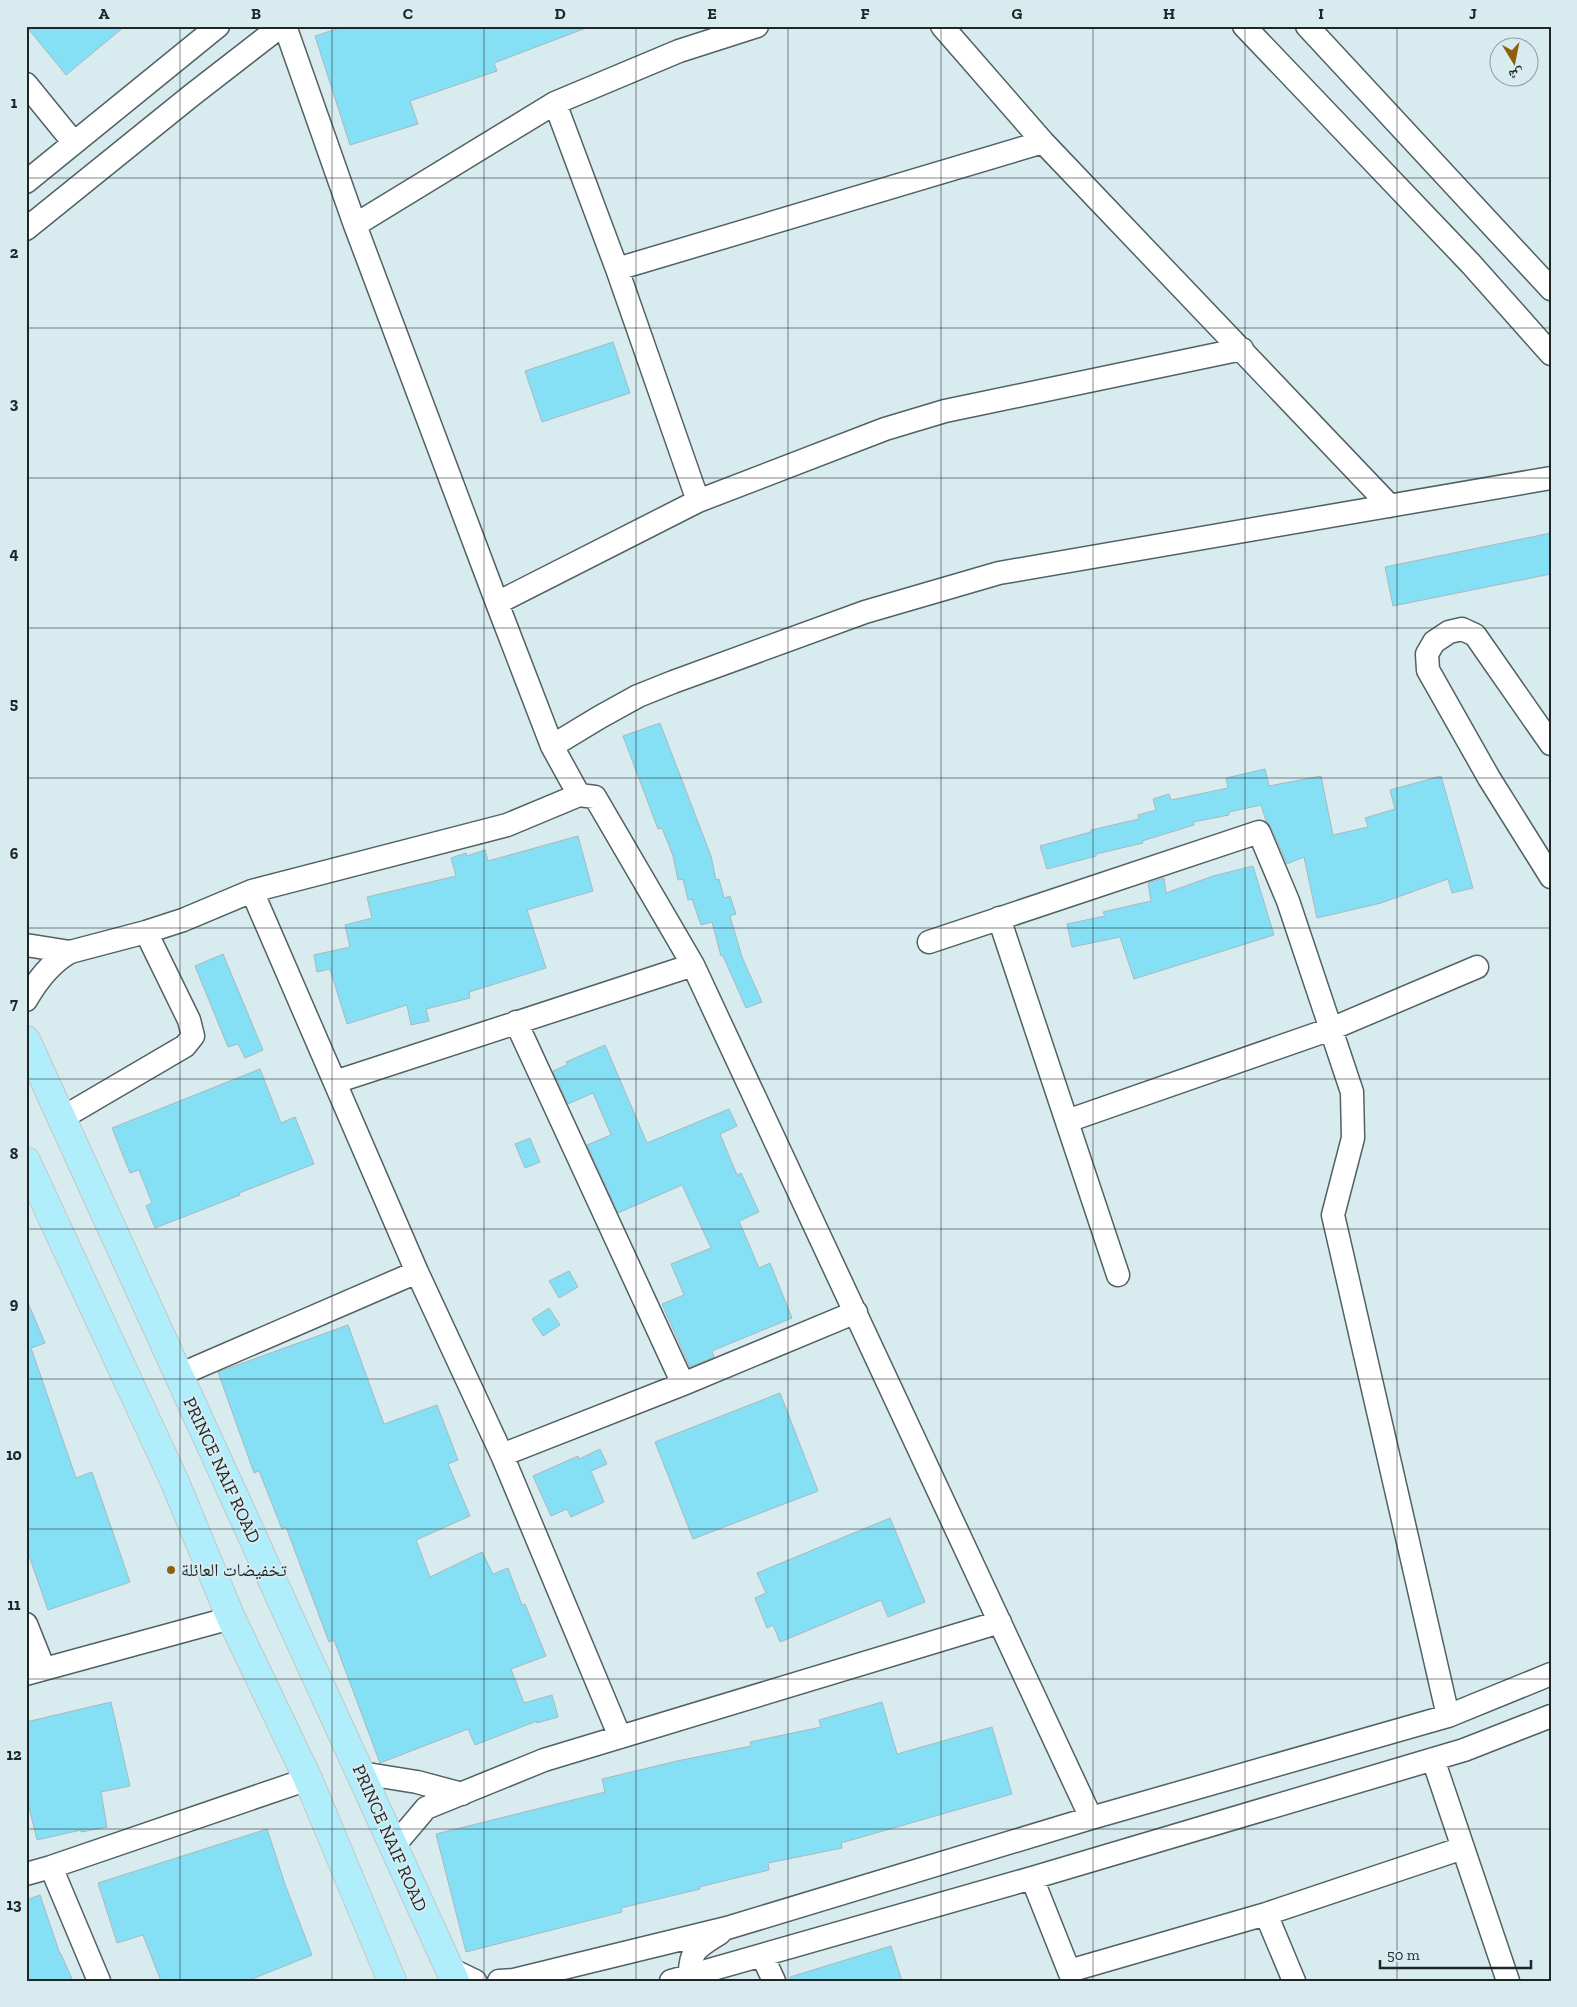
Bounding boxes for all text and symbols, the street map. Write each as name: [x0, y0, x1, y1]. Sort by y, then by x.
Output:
text: A: [99, 4, 110, 23]
text: B: [251, 4, 261, 23]
text: C: [403, 4, 413, 23]
text: D: [554, 4, 566, 23]
text: E: [707, 4, 717, 23]
text: F: [860, 4, 870, 23]
text: G: [1012, 4, 1023, 23]
text: H: [1163, 4, 1175, 23]
text: I: [1318, 4, 1324, 23]
text: J: [1469, 4, 1477, 23]
north arrow: [1490, 38, 1540, 88]
text: ش: [1507, 65, 1525, 84]
text: 1: [11, 93, 18, 112]
text: 2: [10, 243, 19, 262]
text: 3: [10, 394, 19, 413]
text: 4: [9, 544, 19, 563]
text: 5: [10, 694, 18, 713]
text: 6: [10, 844, 19, 863]
text: 7: [10, 994, 18, 1013]
text: 8: [10, 1144, 19, 1163]
text: 9: [10, 1294, 19, 1313]
street label: PRINCE NAIF ROAD: [179, 1393, 265, 1547]
text: 10: [6, 1445, 22, 1464]
place label: تخفيضات العائلة: [181, 1559, 287, 1581]
marker: تخفيضات العائلة: [165, 1564, 177, 1576]
text: 11: [8, 1595, 21, 1614]
text: 12: [6, 1745, 22, 1764]
street label: PRINCE NAIF ROAD: [348, 1761, 432, 1915]
text: 13: [7, 1895, 22, 1914]
scale bar: [1380, 1937, 1531, 1969]
text: 50 m: [1387, 1946, 1420, 1964]

